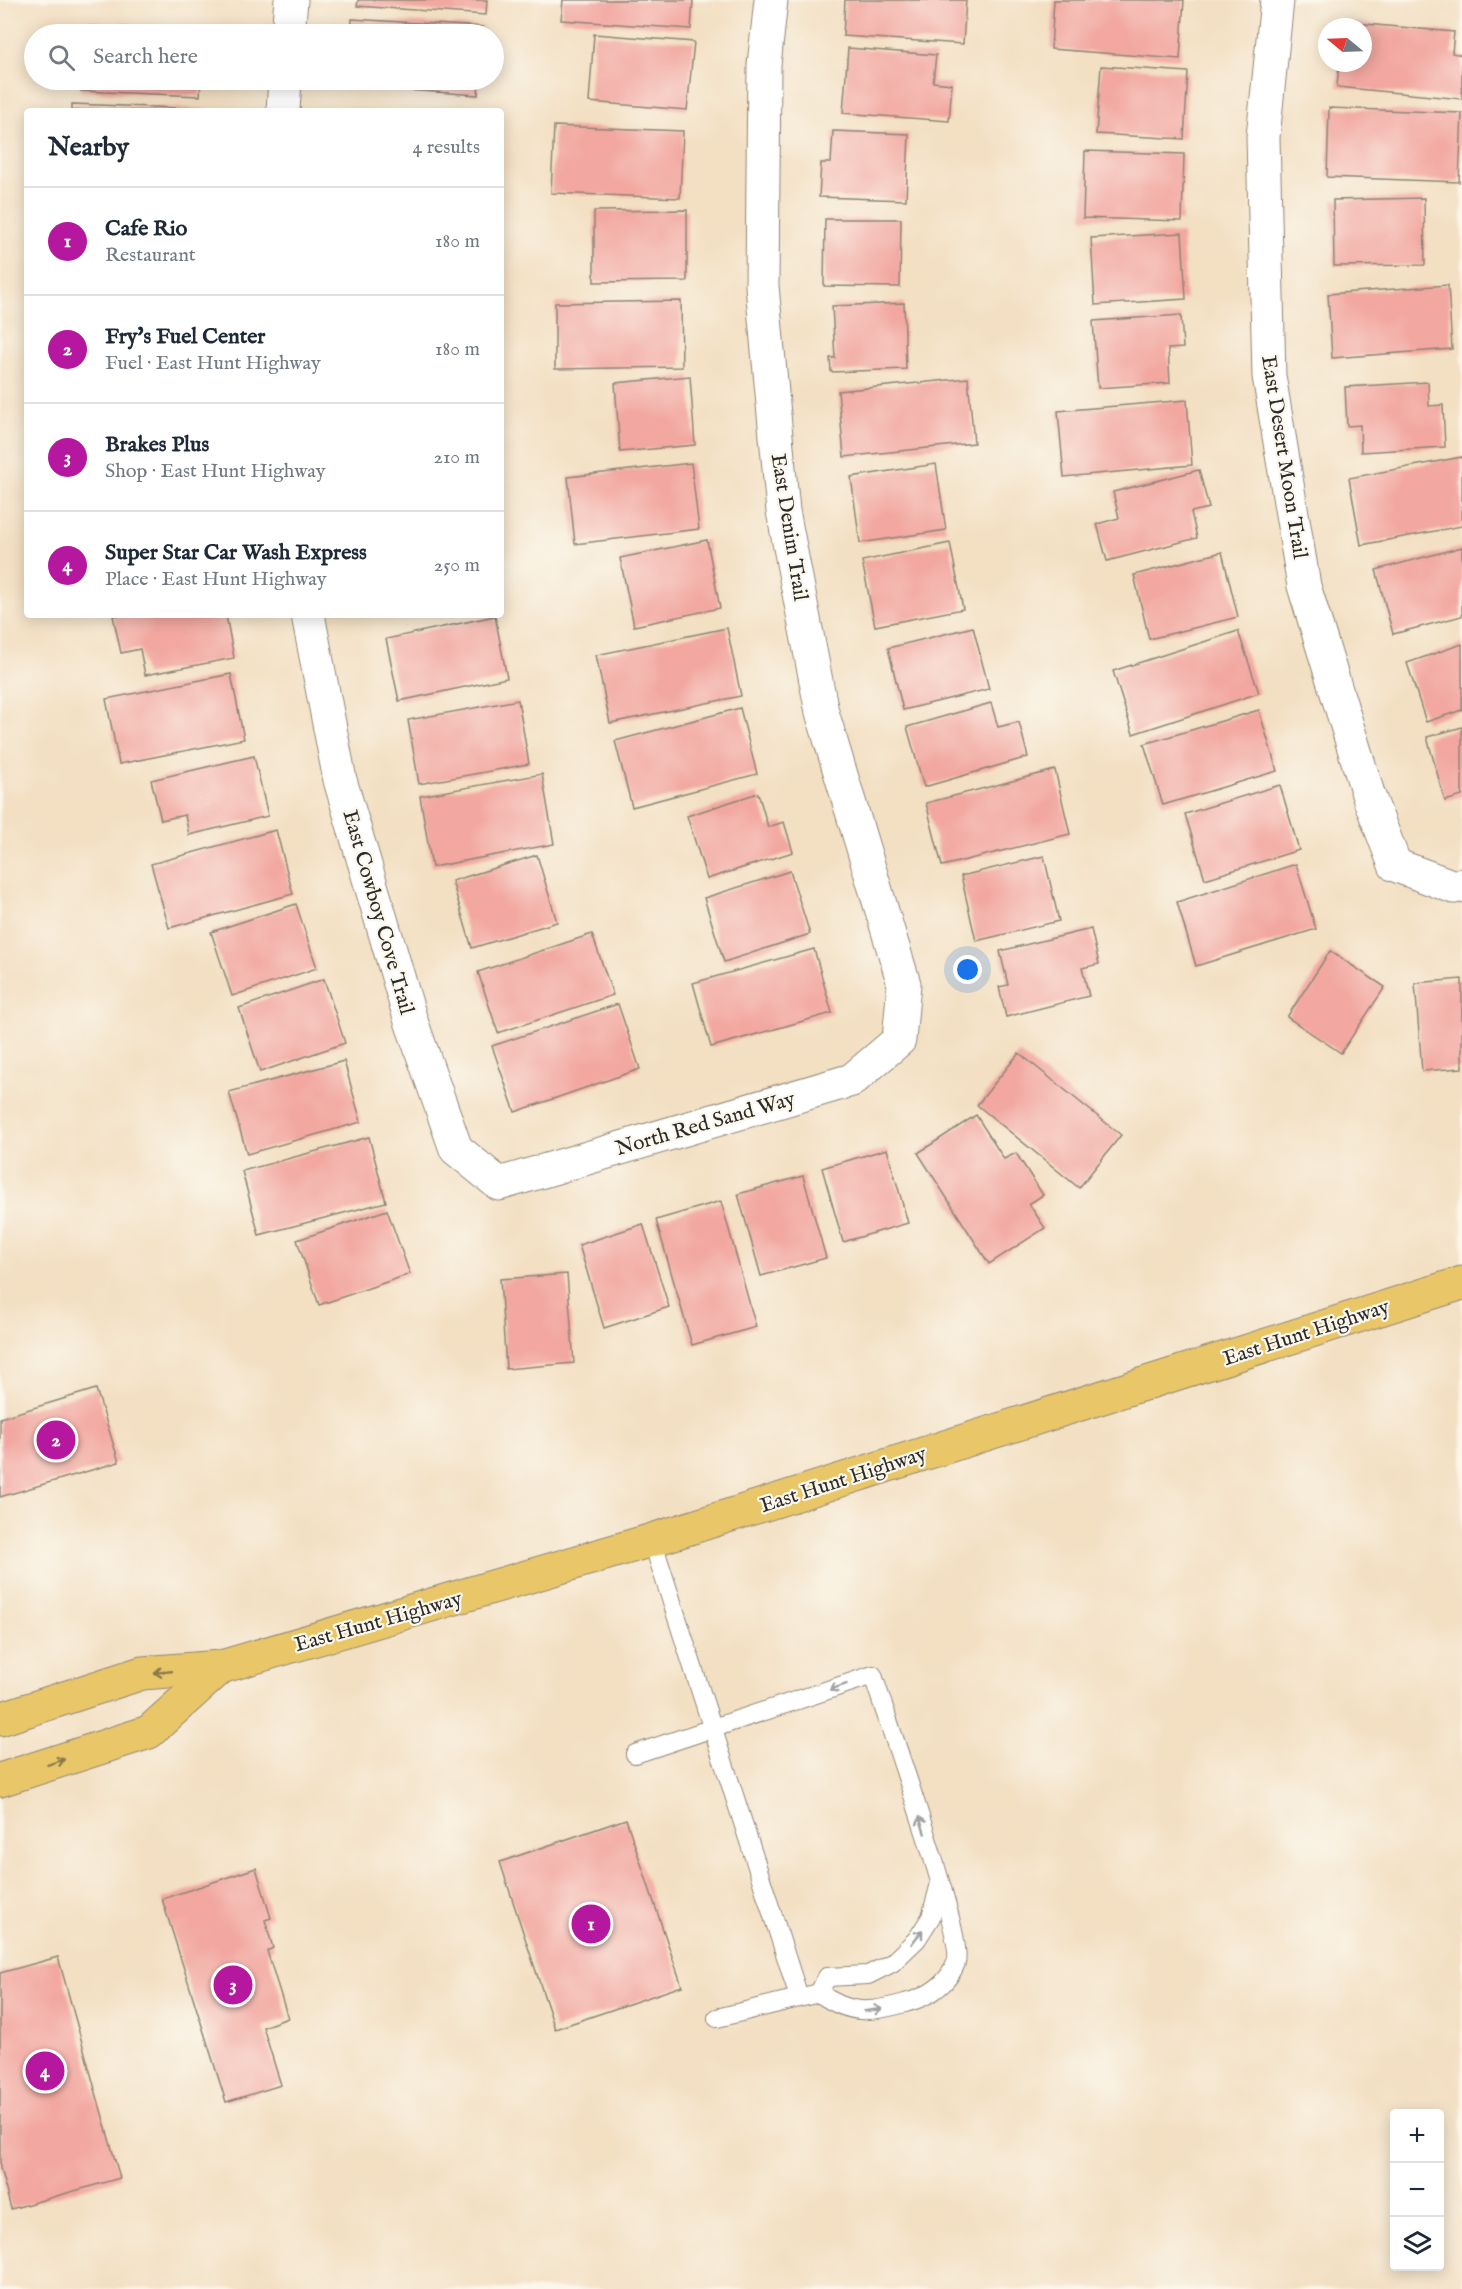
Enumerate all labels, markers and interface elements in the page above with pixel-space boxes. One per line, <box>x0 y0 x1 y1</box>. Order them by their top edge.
north arrow <box>1318 18 1372 72</box>
search box <box>24 24 504 90</box>
icon: search <box>45 41 78 74</box>
text: Search here <box>93 43 198 71</box>
text: Nearby <box>48 131 129 164</box>
text: 4 results <box>413 135 480 160</box>
text: Cafe Rio <box>105 215 187 243</box>
text: 1 <box>64 229 71 254</box>
text: 180 m <box>435 229 480 254</box>
text: Restaurant <box>105 243 196 268</box>
text: Fry's Fuel Center <box>105 323 265 351</box>
text: 2 <box>63 337 72 362</box>
text: 180 m <box>435 337 480 362</box>
text: Fuel · East Hunt Highway <box>105 351 321 376</box>
street label: East Desert Moon Trail <box>1254 354 1313 561</box>
text: Brakes Plus <box>105 431 209 459</box>
text: 3 <box>64 445 71 470</box>
text: 210 m <box>434 445 480 470</box>
street label: East Denim Trail <box>764 452 814 603</box>
text: Shop · East Hunt Highway <box>105 459 326 484</box>
text: Super Star Car Wash Express <box>105 539 367 567</box>
text: 4 <box>63 553 72 578</box>
text: 250 m <box>434 553 480 578</box>
text: Place · East Hunt Highway <box>105 567 327 592</box>
street label: East Cowboy Cove Trail <box>335 807 420 1018</box>
your location <box>953 955 982 984</box>
street label: North Red Sand Way <box>613 1086 799 1163</box>
street label: East Hunt Highway <box>1220 1294 1394 1373</box>
pin: 2 <box>36 1418 76 1462</box>
street label: East Hunt Highway <box>757 1441 931 1520</box>
street label: East Hunt Highway <box>291 1585 466 1659</box>
one-way arrow <box>153 1667 173 1678</box>
one-way arrow <box>829 1682 847 1693</box>
one-way arrow <box>46 1756 65 1767</box>
one-way arrow <box>916 1816 927 1835</box>
pin: 1 <box>572 1902 610 1946</box>
one-way arrow <box>910 1929 923 1945</box>
pin: 3 <box>214 1962 252 2008</box>
one-way arrow <box>863 2004 882 2015</box>
pin: 4 <box>26 2048 64 2094</box>
map controls <box>1390 2109 1444 2271</box>
button: + <box>1390 2109 1444 2163</box>
button: − <box>1390 2163 1444 2217</box>
button: layers <box>1390 2217 1444 2271</box>

